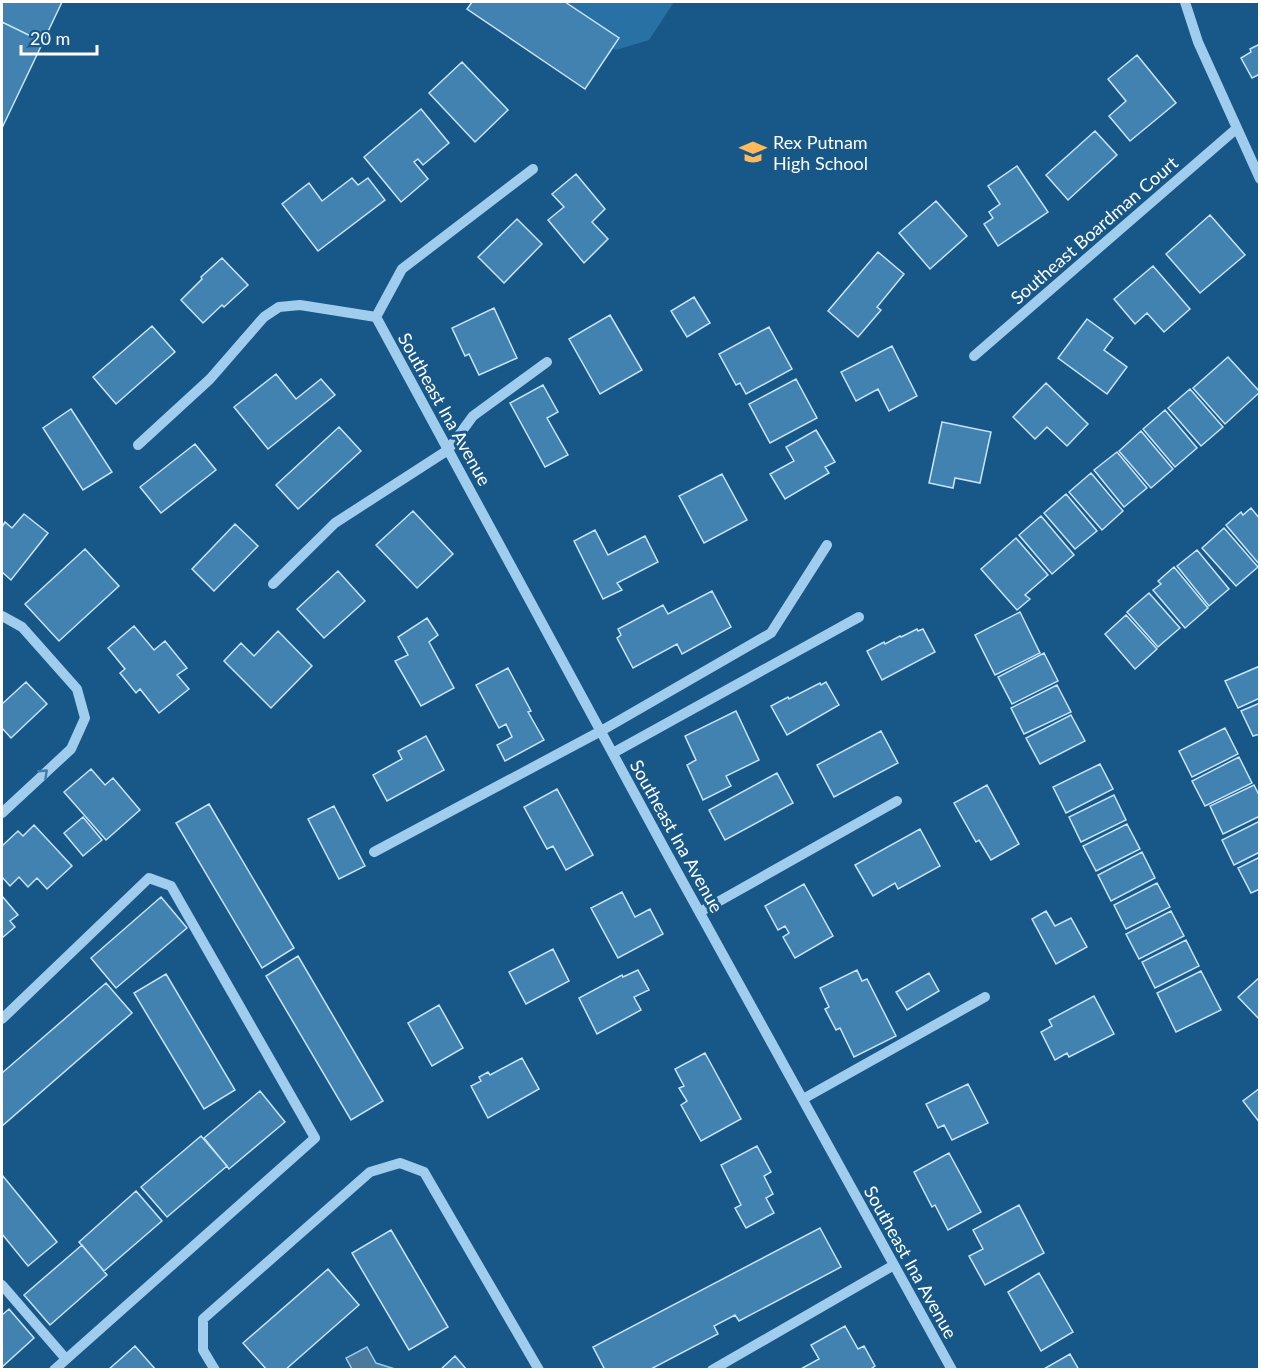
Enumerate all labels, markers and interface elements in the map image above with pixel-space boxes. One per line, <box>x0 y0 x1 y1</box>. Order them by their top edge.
scale bar <box>21 18 98 56</box>
text: 20 m <box>30 27 70 49</box>
place label: Rex Putnam High School <box>773 131 868 174</box>
school or university icon: Rex Putnam High School <box>738 137 768 167</box>
street label: Southeast Boardman Court <box>1006 151 1182 309</box>
street label: Southeast Ina Avenue <box>394 329 496 489</box>
street label: Southeast Ina Avenue <box>626 756 728 916</box>
one-way arrow <box>38 769 48 780</box>
street label: Southeast Ina Avenue <box>860 1182 962 1342</box>

